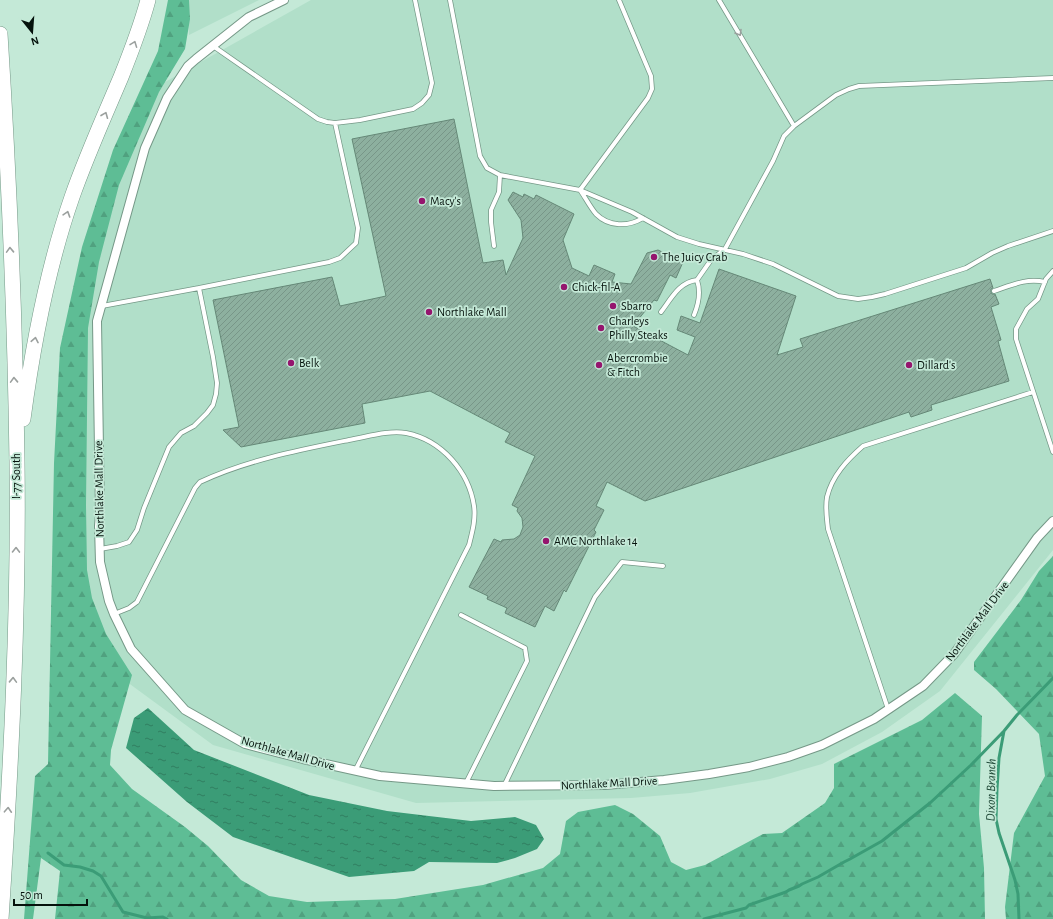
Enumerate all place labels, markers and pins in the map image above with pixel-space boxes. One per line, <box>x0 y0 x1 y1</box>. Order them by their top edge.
place label: Macy's <box>430 195 461 208</box>
marker: Macy's <box>417 196 427 206</box>
place label: The Juicy Crab <box>662 251 727 264</box>
marker: The Juicy Crab <box>649 252 659 262</box>
place label: Chick-fil-A <box>572 281 621 293</box>
marker: Chick-fil-A <box>559 282 569 292</box>
place label: Sbarro <box>621 300 652 312</box>
marker: Sbarro <box>608 301 618 311</box>
place label: Northlake Mall <box>437 306 507 318</box>
marker: Northlake Mall <box>424 307 434 317</box>
place label: Charleys Philly Steaks <box>609 315 668 342</box>
marker: Charleys Philly Steaks <box>596 323 606 333</box>
place label: Abercrombie & Fitch <box>607 352 668 378</box>
place label: Belk <box>299 357 320 369</box>
marker: Belk <box>286 358 296 368</box>
place label: Dillard's <box>917 359 956 371</box>
marker: Abercrombie & Fitch <box>594 360 604 370</box>
marker: Dillard's <box>904 360 914 370</box>
place label: AMC Northlake 14 <box>554 535 638 547</box>
marker: AMC Northlake 14 <box>541 536 551 546</box>

